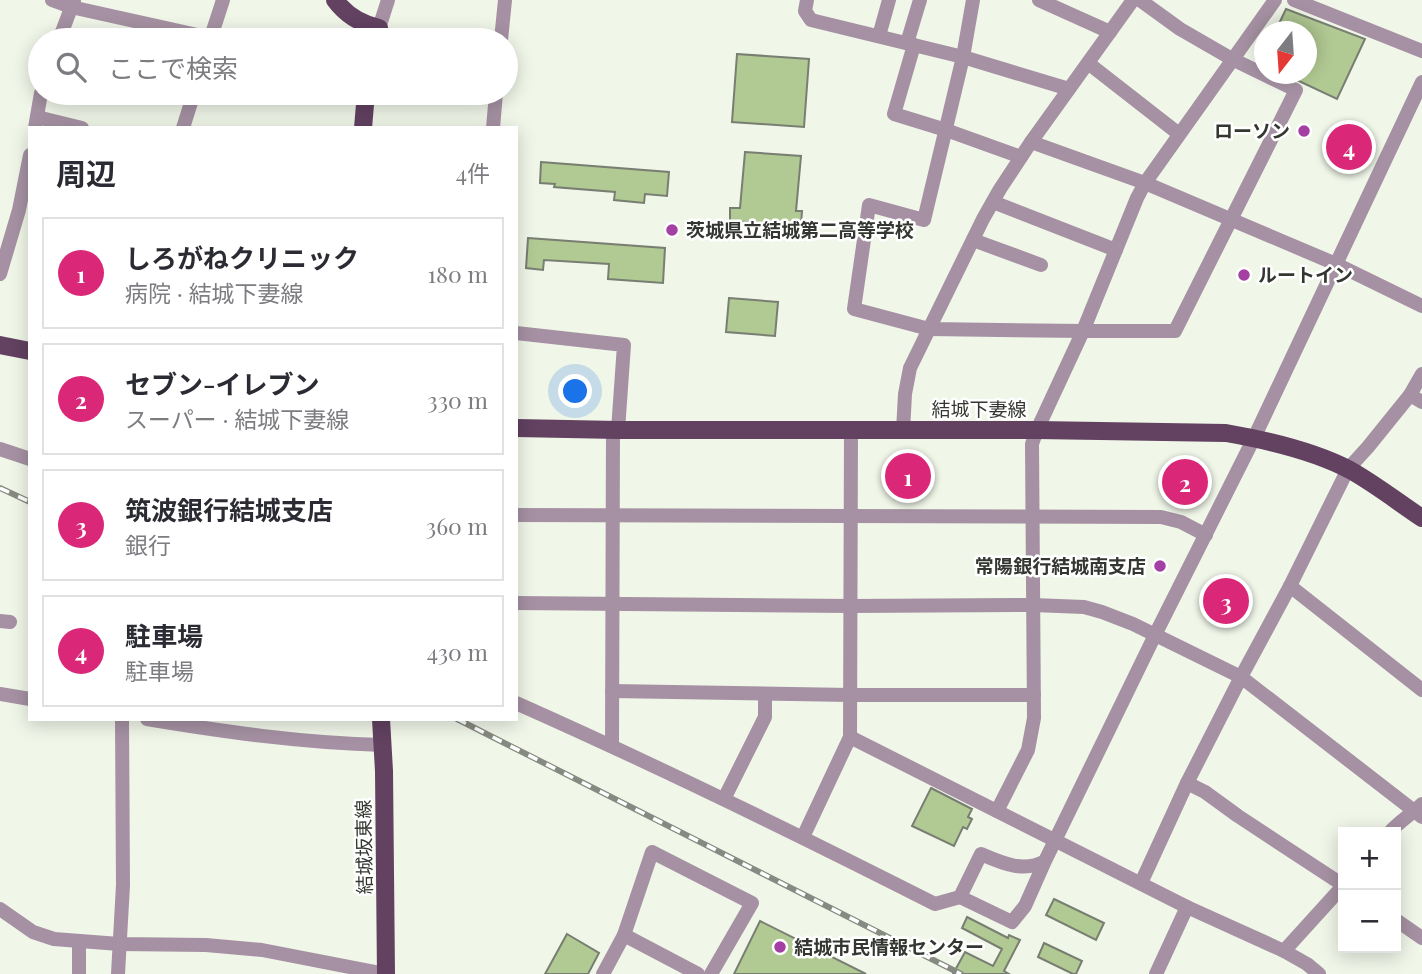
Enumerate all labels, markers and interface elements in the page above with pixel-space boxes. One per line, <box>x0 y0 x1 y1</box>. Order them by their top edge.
north arrow <box>1254 21 1317 84</box>
search box <box>28 28 518 105</box>
icon: search <box>52 48 90 86</box>
text: ここで検索 <box>108 50 238 85</box>
place label: ローソン <box>1214 117 1290 143</box>
pin: 4 <box>1326 121 1372 173</box>
marker: ローソン <box>1296 123 1312 139</box>
text: 周辺 <box>56 153 116 193</box>
text: 4件 <box>456 157 490 188</box>
place label: 茨城県立結城第二高等学校 <box>686 216 914 242</box>
marker: 茨城県立結城第二高等学校 <box>664 222 680 238</box>
text: しろがねクリニック <box>125 240 359 275</box>
text: 1 <box>77 258 85 289</box>
text: 180 m <box>428 258 488 289</box>
place label: ルートイン <box>1258 261 1353 287</box>
marker: ルートイン <box>1236 267 1252 283</box>
text: 病院 · 結城下妻線 <box>125 277 304 308</box>
text: セブン-イレブン <box>125 366 320 401</box>
your location <box>558 374 592 408</box>
text: 2 <box>75 384 87 415</box>
text: 330 m <box>427 384 488 415</box>
street label: 結城下妻線 <box>931 395 1027 421</box>
text: スーパー · 結城下妻線 <box>125 403 349 434</box>
pin: 1 <box>885 450 931 502</box>
pin: 2 <box>1162 456 1208 508</box>
text: 筑波銀行結城支店 <box>125 492 333 527</box>
text: 3 <box>75 510 87 541</box>
text: 360 m <box>426 510 488 541</box>
text: 銀行 <box>125 529 171 560</box>
place label: 常陽銀行結城南支店 <box>975 552 1146 578</box>
marker: 常陽銀行結城南支店 <box>1152 558 1168 574</box>
pin: 3 <box>1203 575 1249 627</box>
text: 駐車場 <box>125 618 203 653</box>
text: 4 <box>75 636 87 667</box>
text: 430 m <box>427 636 488 667</box>
text: 駐車場 <box>125 655 194 686</box>
street label: 結城坂東線 <box>349 799 377 895</box>
map controls <box>1338 827 1401 953</box>
button: + <box>1338 827 1401 890</box>
button: − <box>1338 890 1401 953</box>
place label: 結城市民情報センター <box>794 933 984 959</box>
marker: 結城市民情報センター <box>772 939 788 955</box>

